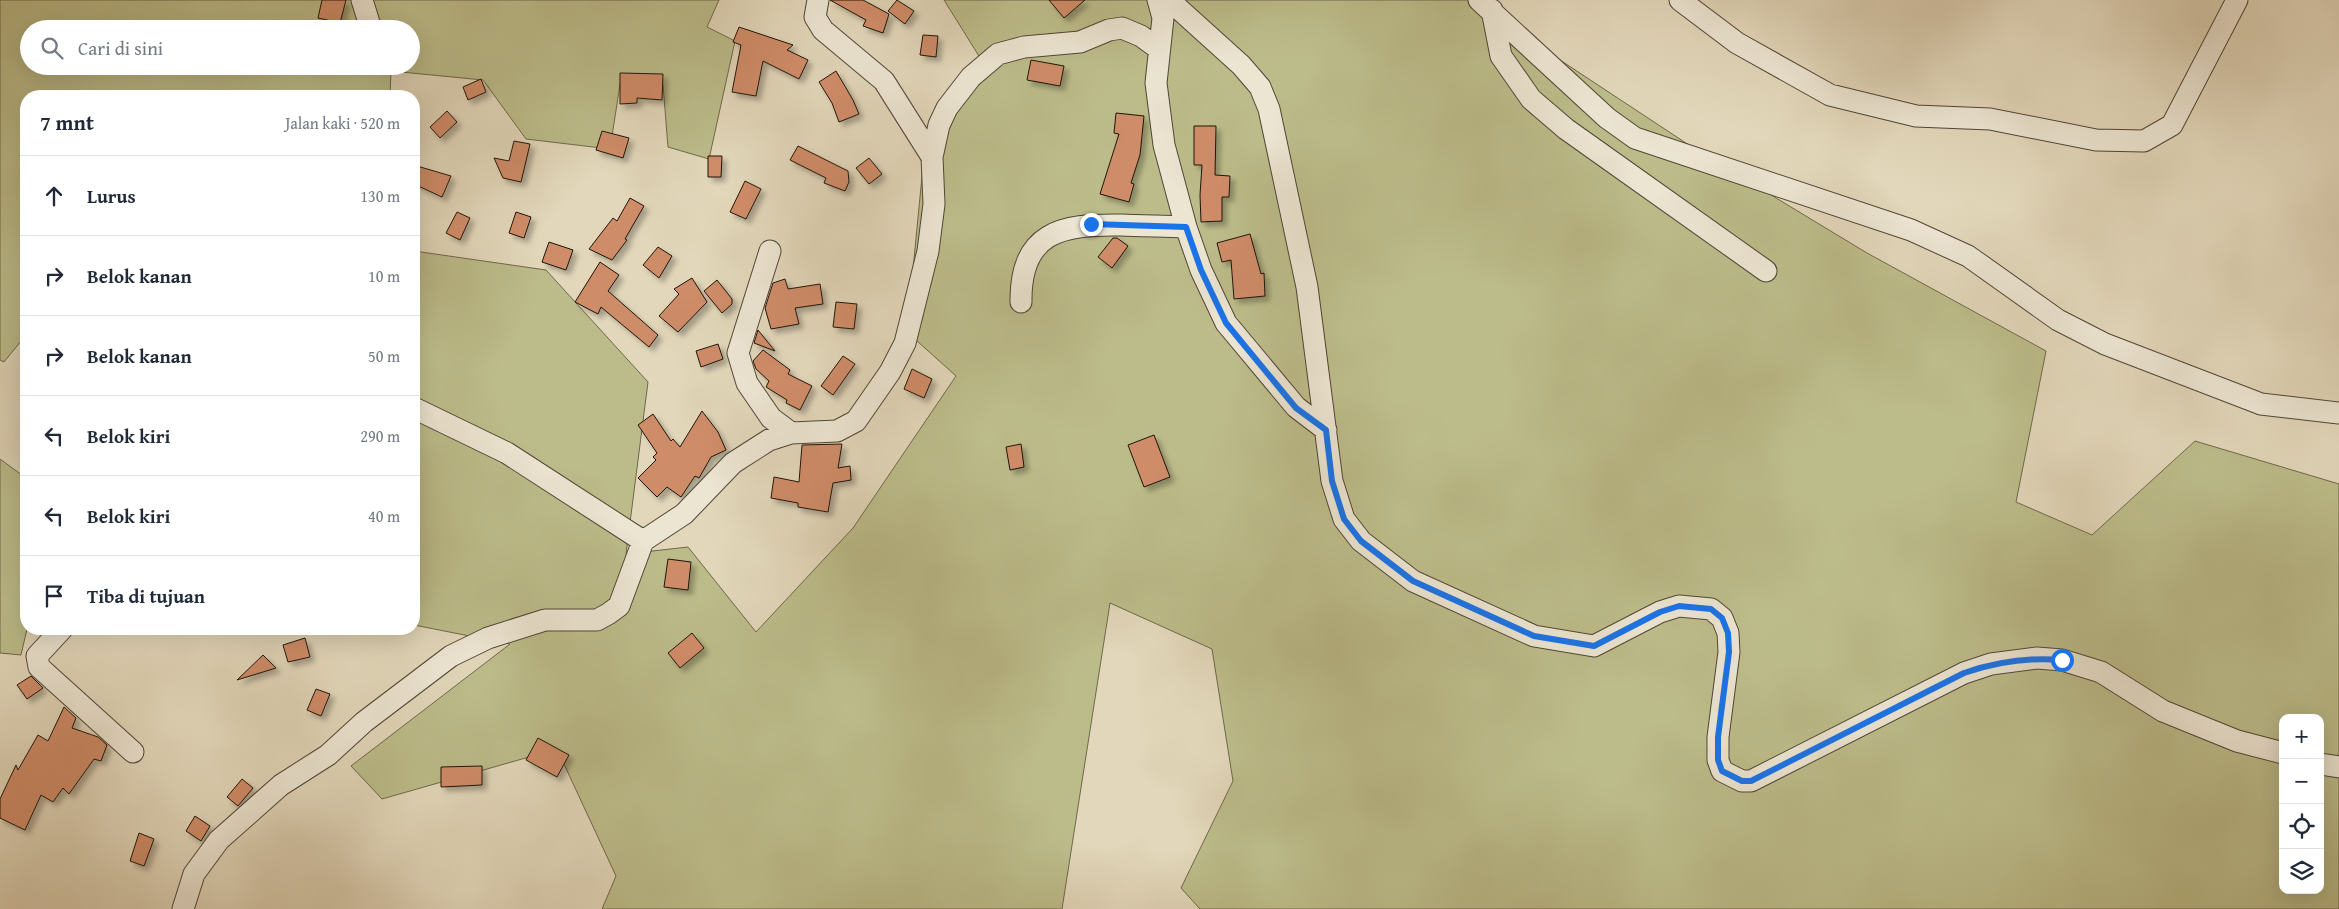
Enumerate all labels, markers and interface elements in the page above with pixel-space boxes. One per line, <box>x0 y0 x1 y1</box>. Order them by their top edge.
search box <box>20 20 420 75</box>
icon: search <box>38 34 66 62</box>
text: Cari di sini <box>78 34 163 62</box>
text: 7 mnt <box>40 107 94 138</box>
text: Jalan kaki · 520 m <box>285 111 400 135</box>
icon: ahead <box>40 182 68 210</box>
text: Lurus <box>87 182 136 210</box>
text: 130 m <box>360 184 400 208</box>
route end <box>1080 213 1103 236</box>
icon: right <box>40 262 68 290</box>
text: Belok kanan <box>87 262 192 290</box>
text: 10 m <box>368 264 400 288</box>
icon: right <box>40 342 68 370</box>
text: Belok kanan <box>87 342 192 370</box>
text: 50 m <box>368 344 400 368</box>
icon: left <box>40 422 68 450</box>
text: Belok kiri <box>87 422 170 450</box>
text: 290 m <box>360 424 400 448</box>
icon: left <box>40 502 68 530</box>
text: Belok kiri <box>87 502 170 530</box>
text: 40 m <box>368 504 400 528</box>
icon: arrive <box>40 582 68 610</box>
text: Tiba di tujuan <box>87 582 205 610</box>
route start <box>2051 649 2074 672</box>
map controls <box>2279 714 2324 894</box>
button: + <box>2279 714 2324 759</box>
button: − <box>2279 759 2324 804</box>
button: locate <box>2279 804 2324 849</box>
button: layers <box>2279 849 2324 894</box>

